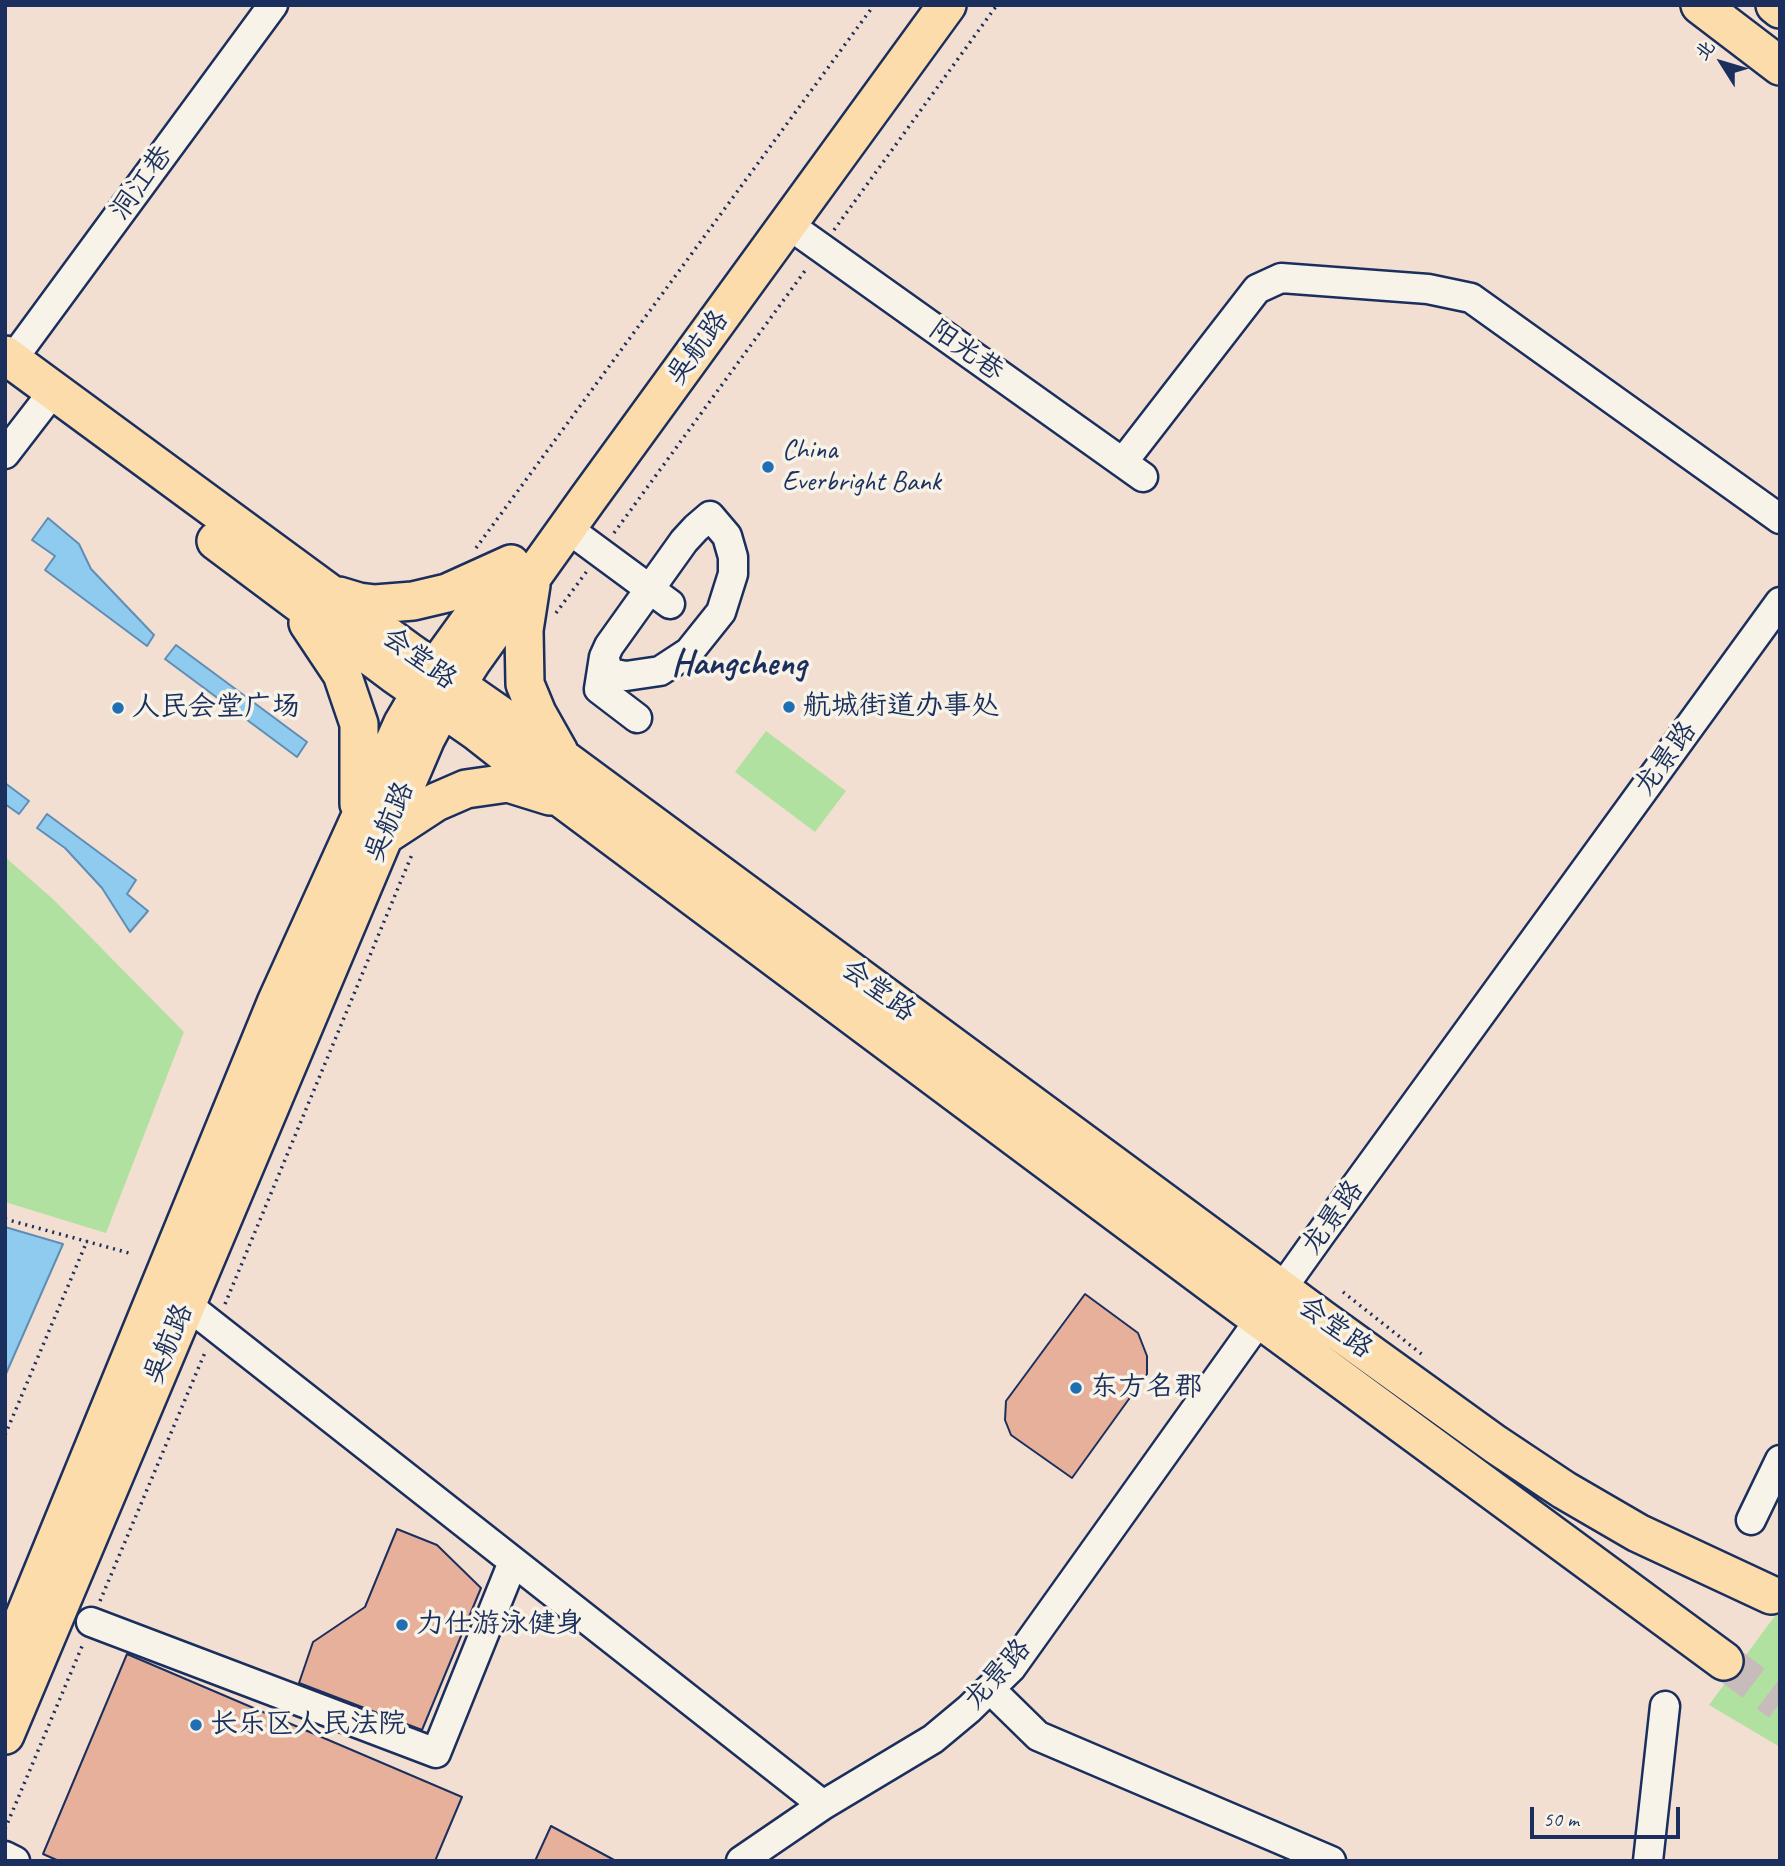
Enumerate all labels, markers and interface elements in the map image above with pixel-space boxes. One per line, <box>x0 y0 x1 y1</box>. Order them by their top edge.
north arrow <box>1687 28 1757 98</box>
text: 北 <box>1690 36 1721 65</box>
street label: 洞江巷 <box>104 139 180 227</box>
street label: 吴航路 <box>660 304 736 392</box>
street label: 阳光巷 <box>922 313 1010 389</box>
place label: China Everbright Bank <box>782 434 941 500</box>
marker: China Everbright Bank <box>760 459 776 475</box>
street label: 会堂路 <box>375 621 463 697</box>
district label: Hangcheng <box>672 644 806 686</box>
place label: 航城街道办事处 <box>803 690 999 724</box>
place label: 人民会堂广场 <box>132 691 300 725</box>
marker: 航城街道办事处 <box>781 699 797 715</box>
marker: 人民会堂广场 <box>110 700 126 716</box>
street label: 龙景路 <box>1628 715 1704 803</box>
street label: 吴航路 <box>358 777 422 867</box>
street label: 会堂路 <box>834 953 922 1029</box>
street label: 龙景路 <box>1295 1174 1371 1262</box>
street label: 会堂路 <box>1291 1290 1379 1366</box>
street label: 吴航路 <box>137 1299 201 1389</box>
place label: 东方名郡 <box>1090 1371 1202 1405</box>
marker: 东方名郡 <box>1068 1380 1084 1396</box>
place label: 力仕游泳健身 <box>416 1608 584 1642</box>
marker: 力仕游泳健身 <box>394 1617 410 1633</box>
street label: 龙景路 <box>957 1633 1039 1717</box>
place label: 长乐区人民法院 <box>210 1708 406 1742</box>
marker: 长乐区人民法院 <box>188 1717 204 1733</box>
scale bar <box>1533 1792 1684 1836</box>
text: 50 m <box>1543 1806 1579 1832</box>

